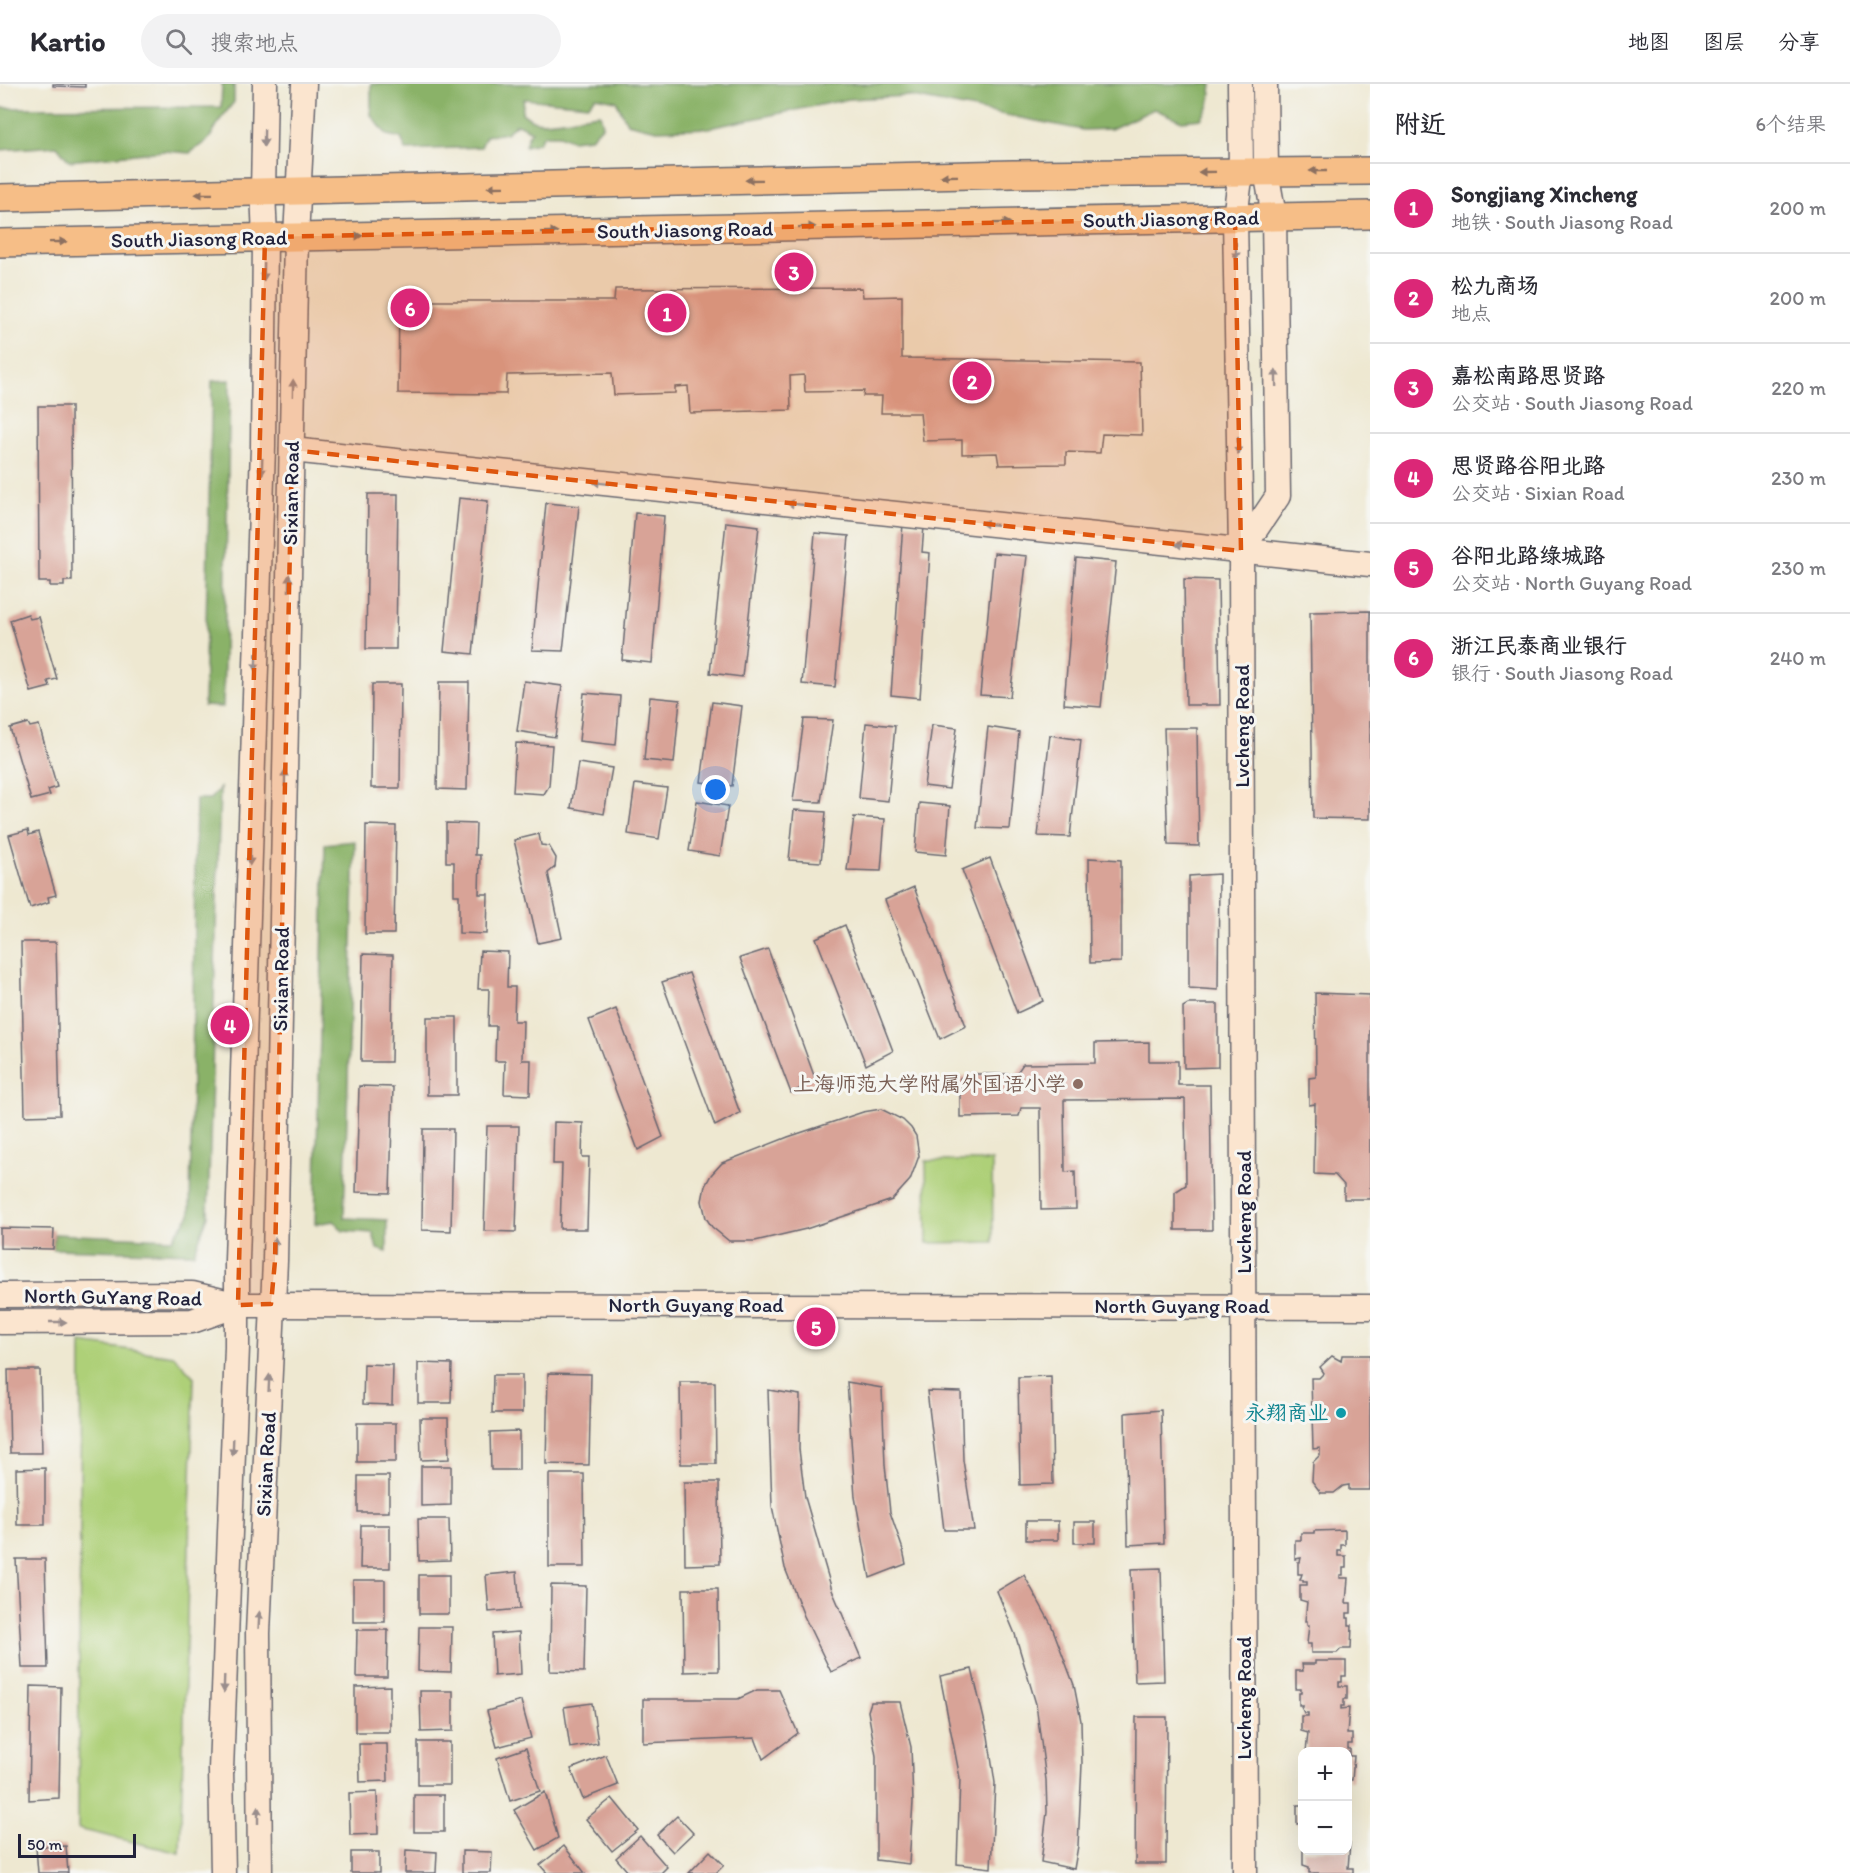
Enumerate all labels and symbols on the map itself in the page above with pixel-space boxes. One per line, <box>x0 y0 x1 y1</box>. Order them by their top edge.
one-way arrow <box>259 129 269 148</box>
one-way arrow <box>1308 166 1327 176</box>
one-way arrow <box>1198 167 1217 177</box>
one-way arrow <box>940 171 959 180</box>
one-way arrow <box>745 176 764 185</box>
one-way arrow <box>487 182 506 192</box>
one-way arrow <box>195 189 214 198</box>
street label: South Jiasong Road <box>1083 204 1260 233</box>
street label: South Jiasong Road <box>597 215 774 244</box>
one-way arrow <box>992 218 1011 228</box>
one-way arrow <box>797 222 816 232</box>
street label: South Jiasong Road <box>111 224 288 253</box>
one-way arrow <box>540 227 559 237</box>
one-way arrow <box>345 231 364 240</box>
one-way arrow <box>49 237 68 247</box>
one-way arrow <box>1231 242 1241 261</box>
pin: 3 <box>774 250 814 294</box>
one-way arrow <box>259 262 269 281</box>
pin: 6 <box>390 286 430 330</box>
pin: 1 <box>648 290 686 336</box>
pin: 2 <box>952 358 992 404</box>
one-way arrow <box>1272 368 1281 387</box>
one-way arrow <box>288 379 298 398</box>
one-way arrow <box>1234 437 1243 456</box>
street label: Sixian Road <box>277 440 304 546</box>
one-way arrow <box>257 457 267 476</box>
one-way arrow <box>592 478 611 488</box>
one-way arrow <box>786 499 805 509</box>
one-way arrow <box>980 520 999 529</box>
one-way arrow <box>1174 540 1193 550</box>
one-way arrow <box>284 574 294 593</box>
one-way arrow <box>251 652 261 671</box>
street label: Lvcheng Road <box>1229 664 1254 788</box>
one-way arrow <box>280 769 290 788</box>
your location <box>701 775 730 804</box>
one-way arrow <box>245 847 255 866</box>
street label: Sixian Road <box>267 926 294 1032</box>
pin: 4 <box>210 1002 250 1048</box>
place label: 上海师范大学附属外国语小学 <box>793 1071 1066 1096</box>
marker: 上海师范大学附属外国语小学 <box>1071 1077 1085 1091</box>
street label: Lvcheng Road <box>1231 1150 1256 1274</box>
one-way arrow <box>270 1237 280 1256</box>
street label: North GuYang Road <box>24 1282 203 1311</box>
street label: North Guyang Road <box>608 1292 784 1317</box>
street label: North Guyang Road <box>1094 1293 1270 1318</box>
pin: 5 <box>796 1304 836 1350</box>
one-way arrow <box>49 1317 68 1327</box>
one-way arrow <box>265 1373 274 1392</box>
place label: 永翔商业 <box>1245 1400 1329 1425</box>
marker: 永翔商业 <box>1334 1406 1348 1420</box>
street label: Sixian Road <box>250 1410 281 1517</box>
one-way arrow <box>228 1438 237 1457</box>
one-way arrow <box>254 1610 263 1629</box>
street label: Lvcheng Road <box>1231 1636 1256 1760</box>
one-way arrow <box>219 1675 228 1694</box>
one-way arrow <box>253 1805 263 1824</box>
scale bar <box>18 1831 136 1858</box>

